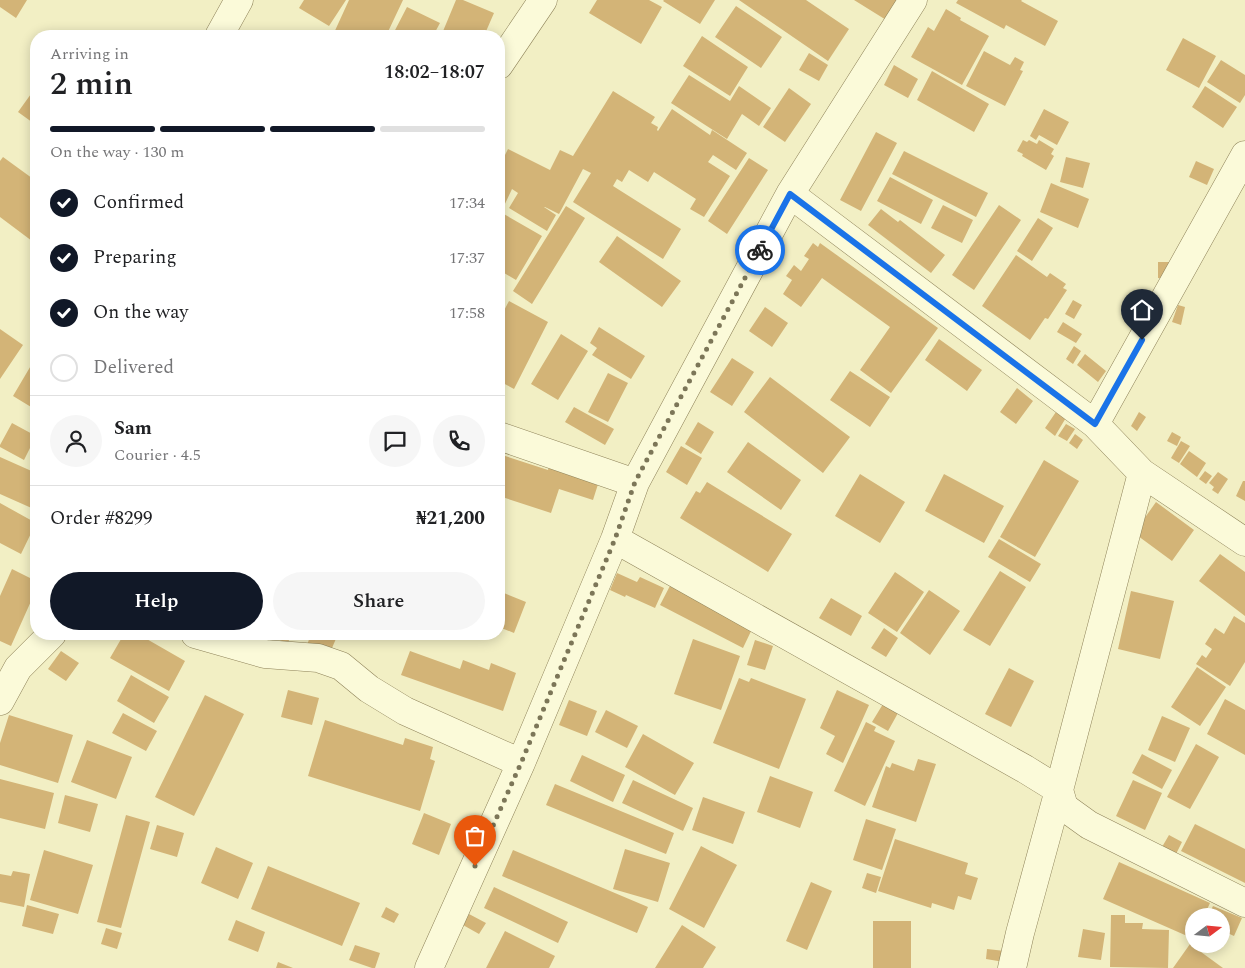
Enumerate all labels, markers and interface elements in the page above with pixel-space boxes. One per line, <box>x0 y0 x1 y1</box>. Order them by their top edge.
text: Arriving in <box>50 42 129 66</box>
text: 18:02–18:07 <box>384 58 485 87</box>
text: 2 min <box>50 60 133 109</box>
text: On the way · 130 m <box>50 140 184 164</box>
text: Confirmed <box>93 188 184 217</box>
icon: check <box>50 189 78 217</box>
text: 17:34 <box>449 191 485 215</box>
courier <box>735 225 785 275</box>
icon: bike <box>746 236 774 264</box>
text: Preparing <box>93 243 177 272</box>
icon: check <box>50 244 78 272</box>
text: 17:37 <box>449 246 485 270</box>
pin <box>1121 289 1163 340</box>
icon: home <box>1128 296 1156 324</box>
text: On the way <box>93 298 189 327</box>
icon: check <box>50 299 78 327</box>
text: 17:58 <box>449 301 485 325</box>
text: Delivered <box>93 353 174 382</box>
text: Sam <box>114 414 152 443</box>
button: person <box>50 415 102 467</box>
button: chat <box>369 415 421 467</box>
button: phone <box>433 415 485 467</box>
text: Courier · 4.5 <box>114 443 201 467</box>
text: Order #8299 <box>50 504 153 533</box>
text: ₦21,200 <box>416 504 485 533</box>
button: Help <box>50 572 263 630</box>
button: Share <box>273 572 485 630</box>
pin <box>454 815 496 866</box>
icon: bag <box>461 822 489 850</box>
north arrow <box>1185 908 1230 952</box>
map controls <box>1185 908 1230 953</box>

